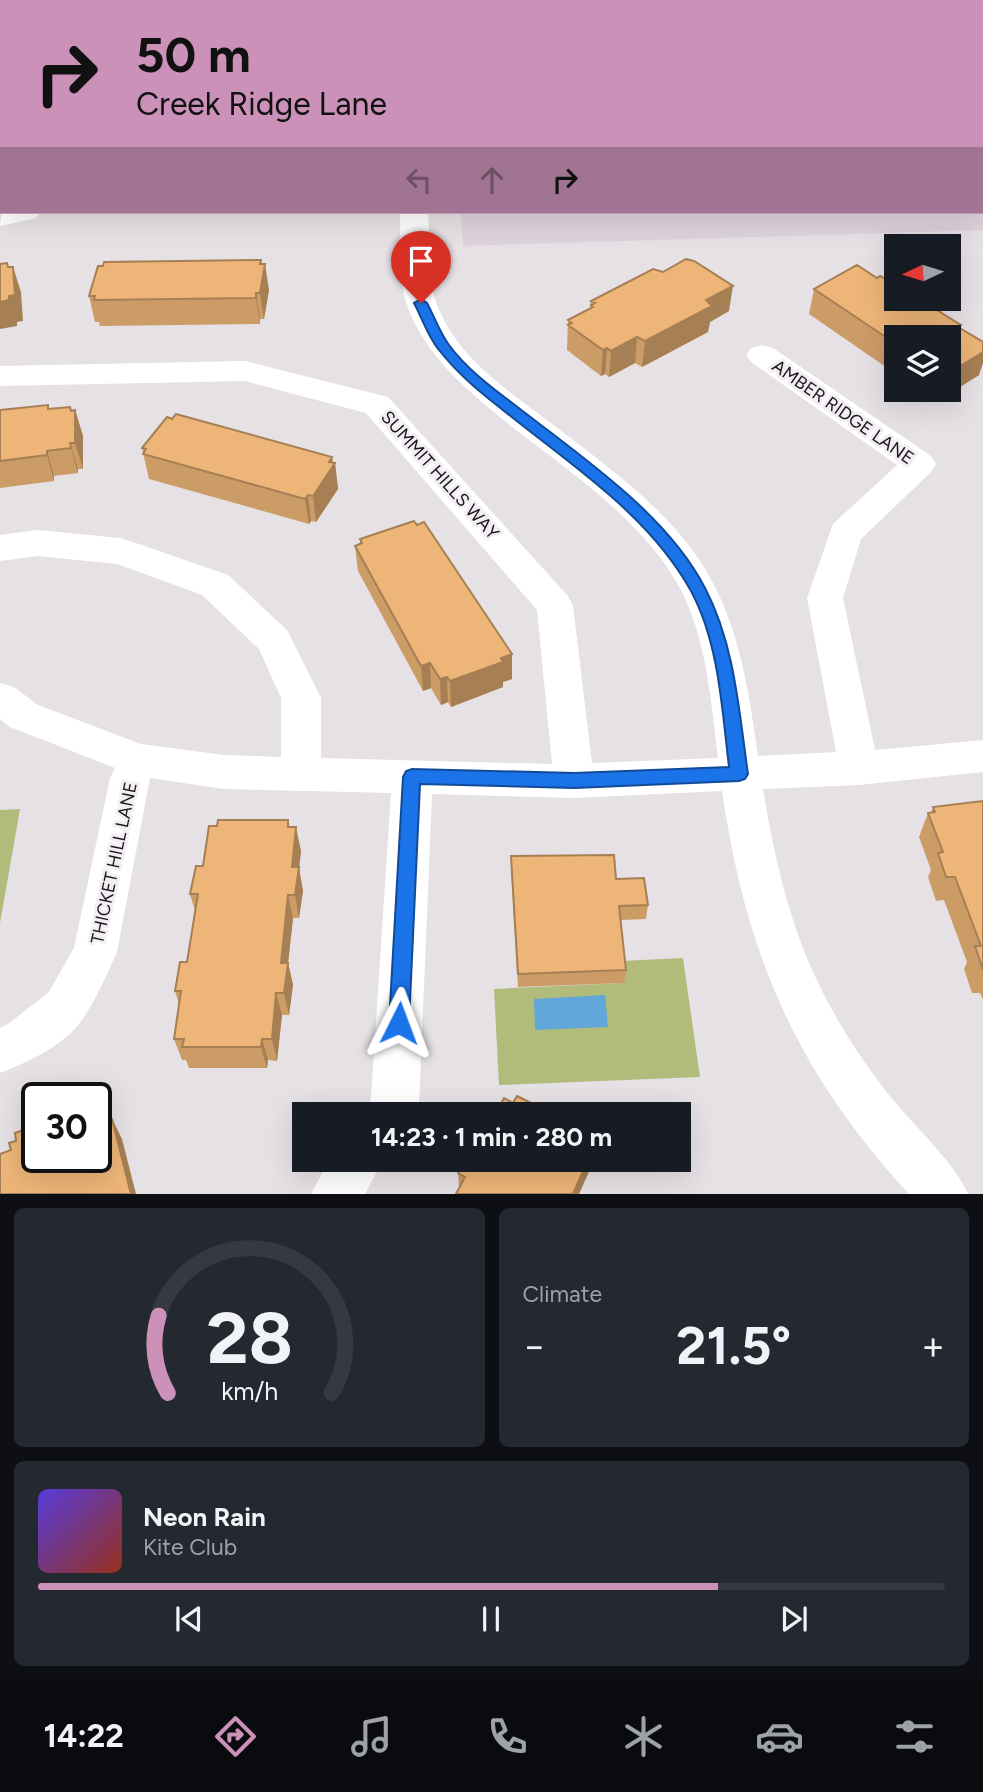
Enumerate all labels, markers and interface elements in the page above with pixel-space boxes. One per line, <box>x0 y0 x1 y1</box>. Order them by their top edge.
text: 50 m <box>136 25 251 84</box>
icon: right <box>21 28 112 119</box>
text: Creek Ridge Lane <box>136 85 387 123</box>
icon: left <box>400 161 438 199</box>
icon: ahead <box>473 161 511 199</box>
icon: right <box>546 161 584 199</box>
pin <box>391 231 451 303</box>
north arrow <box>884 234 961 312</box>
map controls <box>884 234 961 402</box>
icon: arrive <box>402 242 440 280</box>
button: layers <box>884 325 961 402</box>
street label: AMBER RIDGE LANE <box>768 355 918 469</box>
street label: SUMMIT HILLS WAY <box>376 406 504 544</box>
street label: THICKET HILL LANE <box>86 780 142 946</box>
position arrow <box>362 986 436 1060</box>
speed limit sign: 30 <box>21 1082 112 1173</box>
text: 14:23 · 1 min · 280 m <box>371 1121 612 1153</box>
text: Climate <box>523 1280 602 1308</box>
text: 28 <box>206 1295 293 1382</box>
text: 21.5° <box>676 1315 791 1377</box>
text: − <box>523 1323 546 1369</box>
text: + <box>921 1323 945 1369</box>
text: km/h <box>221 1376 278 1406</box>
text: Neon Rain <box>143 1501 266 1533</box>
text: Kite Club <box>143 1533 237 1561</box>
icon: previous <box>170 1600 208 1638</box>
icon: pause <box>472 1600 510 1638</box>
icon: next <box>775 1600 813 1638</box>
icon: directions <box>211 1712 260 1761</box>
icon: music <box>347 1712 396 1761</box>
icon: phone <box>483 1712 532 1761</box>
icon: climate <box>619 1712 668 1761</box>
icon: car <box>755 1712 804 1761</box>
icon: filters <box>890 1712 939 1761</box>
text: 14:22 <box>43 1717 124 1755</box>

